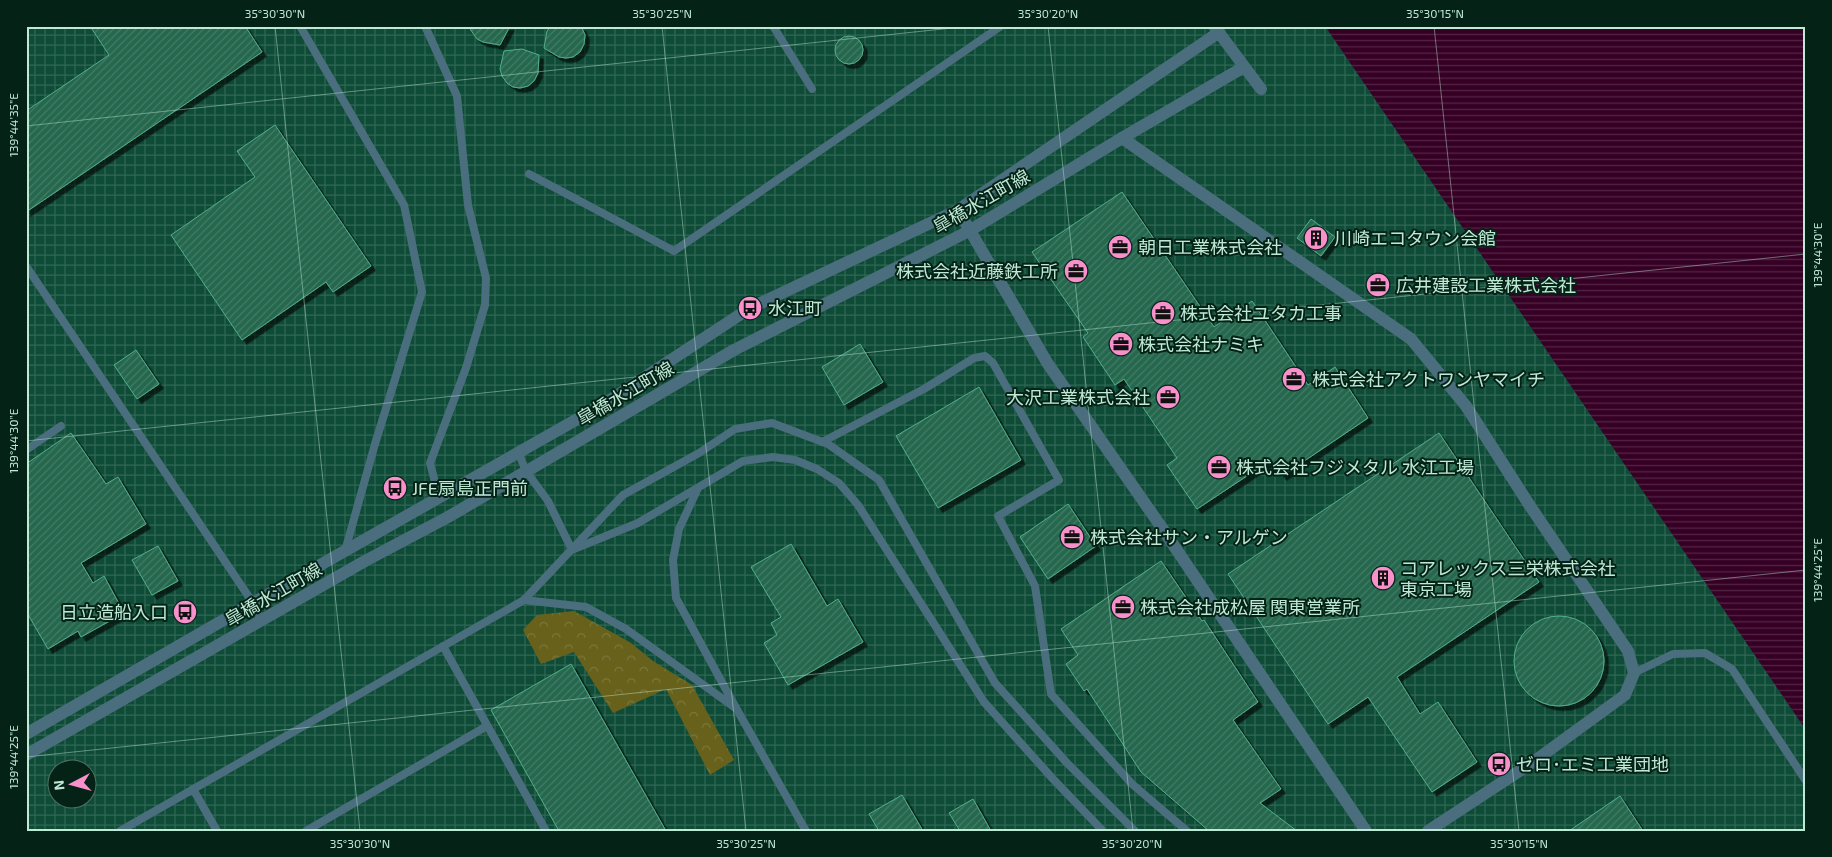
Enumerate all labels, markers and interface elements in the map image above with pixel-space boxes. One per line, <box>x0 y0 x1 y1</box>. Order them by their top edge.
text: 35°30'30"N <box>245 6 305 20</box>
text: 35°30'25"N <box>632 6 692 20</box>
text: 35°30'20"N <box>1018 6 1078 20</box>
text: 35°30'15"N <box>1406 6 1464 20</box>
text: 139°44'35"E <box>6 93 20 157</box>
street label: 皐橋水江町線 <box>929 164 1033 238</box>
text: 139°44'30"E <box>1810 222 1824 287</box>
building icon: 川崎エコタウン会館 <box>1303 225 1329 251</box>
place label: 川崎エコタウン会館 <box>1334 227 1496 249</box>
office icon: 朝日工業株式会社 <box>1107 234 1133 260</box>
place label: 朝日工業株式会社 <box>1138 236 1282 258</box>
office icon: 株式会社近藤鉄工所 <box>1063 258 1089 284</box>
place label: 株式会社近藤鉄工所 <box>896 260 1058 282</box>
office icon: 広井建設工業株式会社 <box>1365 272 1391 298</box>
place label: 広井建設工業株式会社 <box>1396 274 1576 296</box>
bus stop icon: 水江町 <box>737 295 763 321</box>
place label: 水江町 <box>768 297 822 319</box>
office icon: 株式会社ユタカ工事 <box>1150 300 1176 326</box>
place label: 株式会社ユタカ工事 <box>1180 302 1342 324</box>
office icon: 株式会社ナミキ <box>1108 331 1134 357</box>
place label: 株式会社ナミキ <box>1138 333 1264 355</box>
street label: 皐橋水江町線 <box>573 356 677 430</box>
office icon: 株式会社アクトワンヤマイチ <box>1281 366 1307 392</box>
place label: 株式会社アクトワンヤマイチ <box>1312 368 1545 390</box>
office icon: 大沢工業株式会社 <box>1155 384 1181 410</box>
place label: 大沢工業株式会社 <box>1006 386 1150 408</box>
text: 139°44'30"E <box>6 408 20 473</box>
office icon: 株式会社フジメタル 水江工場 <box>1206 454 1232 480</box>
place label: 株式会社フジメタル 水江工場 <box>1236 456 1474 478</box>
bus stop icon: JFE扇島正門前 <box>382 475 408 501</box>
place label: JFE扇島正門前 <box>412 477 528 499</box>
office icon: 株式会社サン・アルゲン <box>1059 524 1085 550</box>
place label: 株式会社サン・アルゲン <box>1090 526 1288 548</box>
text: 139°44'25"E <box>1810 538 1824 602</box>
street label: 皐橋水江町線 <box>221 557 325 631</box>
place label: コアレックス三栄株式会社 東京工場 <box>1400 557 1615 600</box>
building icon: コアレックス三栄株式会社 東京工場 <box>1370 565 1396 591</box>
office icon: 株式会社成松屋 関東営業所 <box>1110 594 1136 620</box>
place label: 株式会社成松屋 関東営業所 <box>1140 596 1360 618</box>
bus stop icon: 日立造船入口 <box>172 599 198 625</box>
place label: 日立造船入口 <box>60 601 168 623</box>
text: 139°44'25"E <box>6 725 20 789</box>
bus stop icon: ゼロ･エミ工業団地 <box>1486 751 1512 777</box>
place label: ゼロ･エミ工業団地 <box>1516 753 1669 775</box>
north arrow <box>48 760 98 810</box>
text: N <box>50 779 68 791</box>
text: 35°30'30"N <box>330 836 390 850</box>
text: 35°30'25"N <box>716 836 776 850</box>
text: 35°30'20"N <box>1102 836 1162 850</box>
text: 35°30'15"N <box>1490 836 1548 850</box>

